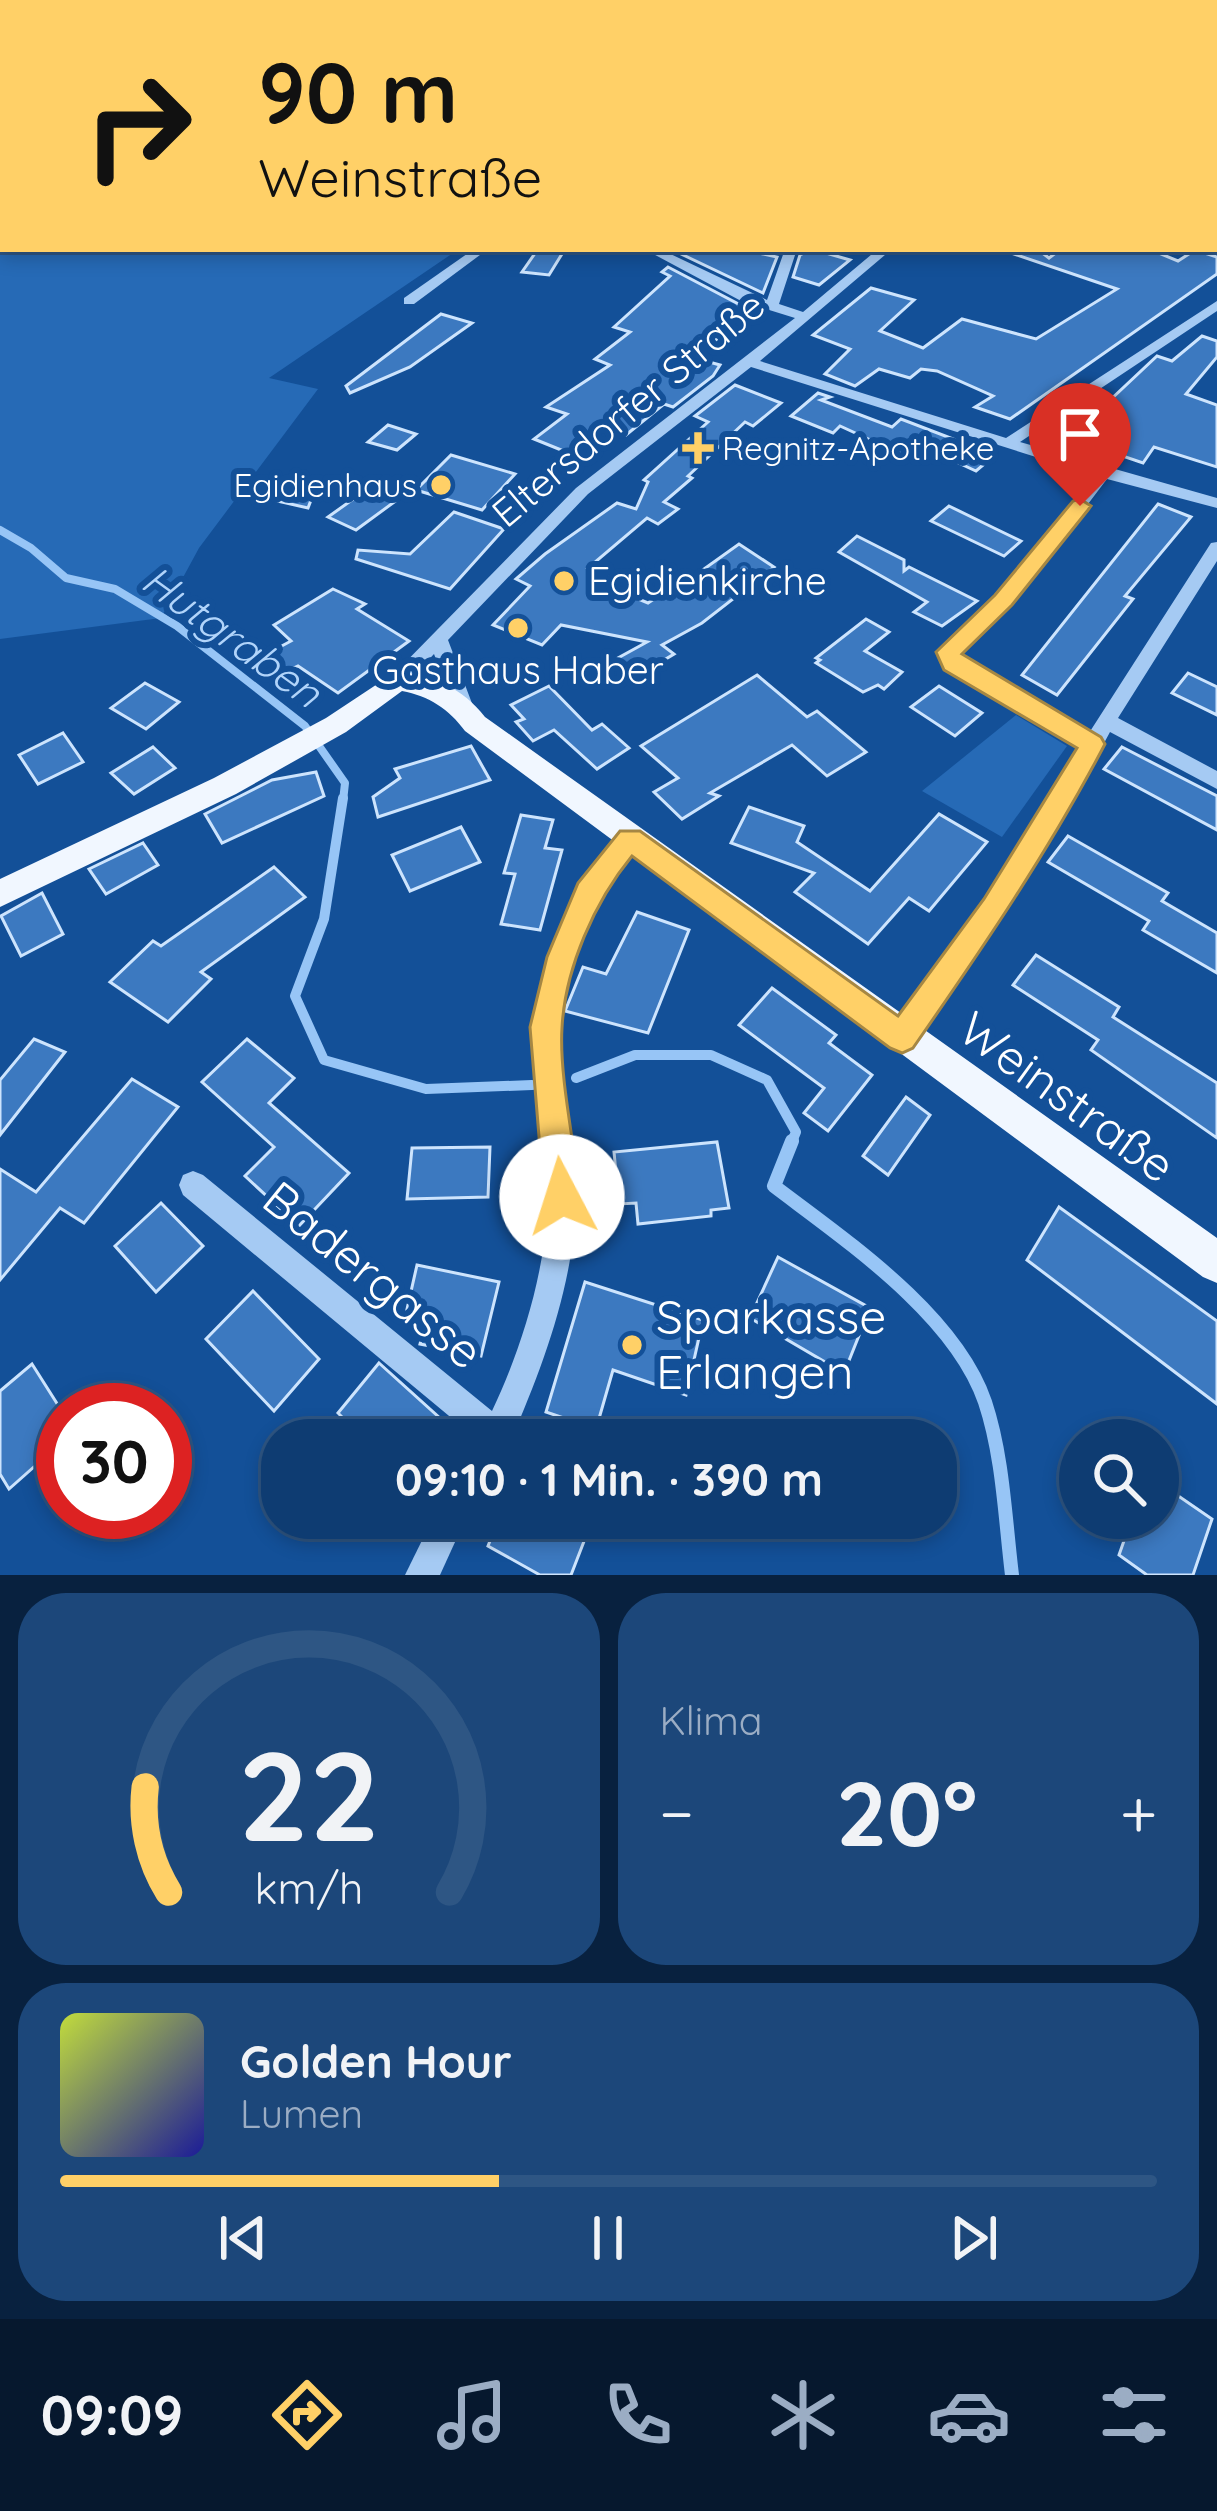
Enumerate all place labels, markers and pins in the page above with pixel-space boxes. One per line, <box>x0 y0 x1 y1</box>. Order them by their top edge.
pin <box>1029 383 1131 506</box>
place label: Regnitz-Apotheke <box>722 427 994 468</box>
marker: Regnitz-Apotheke <box>685 435 711 461</box>
place label: Egidienhaus <box>233 464 417 505</box>
marker: Egidienhaus <box>428 472 454 498</box>
place label: Egidienkirche <box>588 556 827 605</box>
marker: Egidienkirche <box>551 568 577 594</box>
marker: Gasthaus Haber <box>505 615 531 641</box>
place label: Gasthaus Haber <box>372 645 664 694</box>
place label: Sparkasse Erlangen <box>656 1286 886 1401</box>
marker: Sparkasse Erlangen <box>619 1332 645 1358</box>

